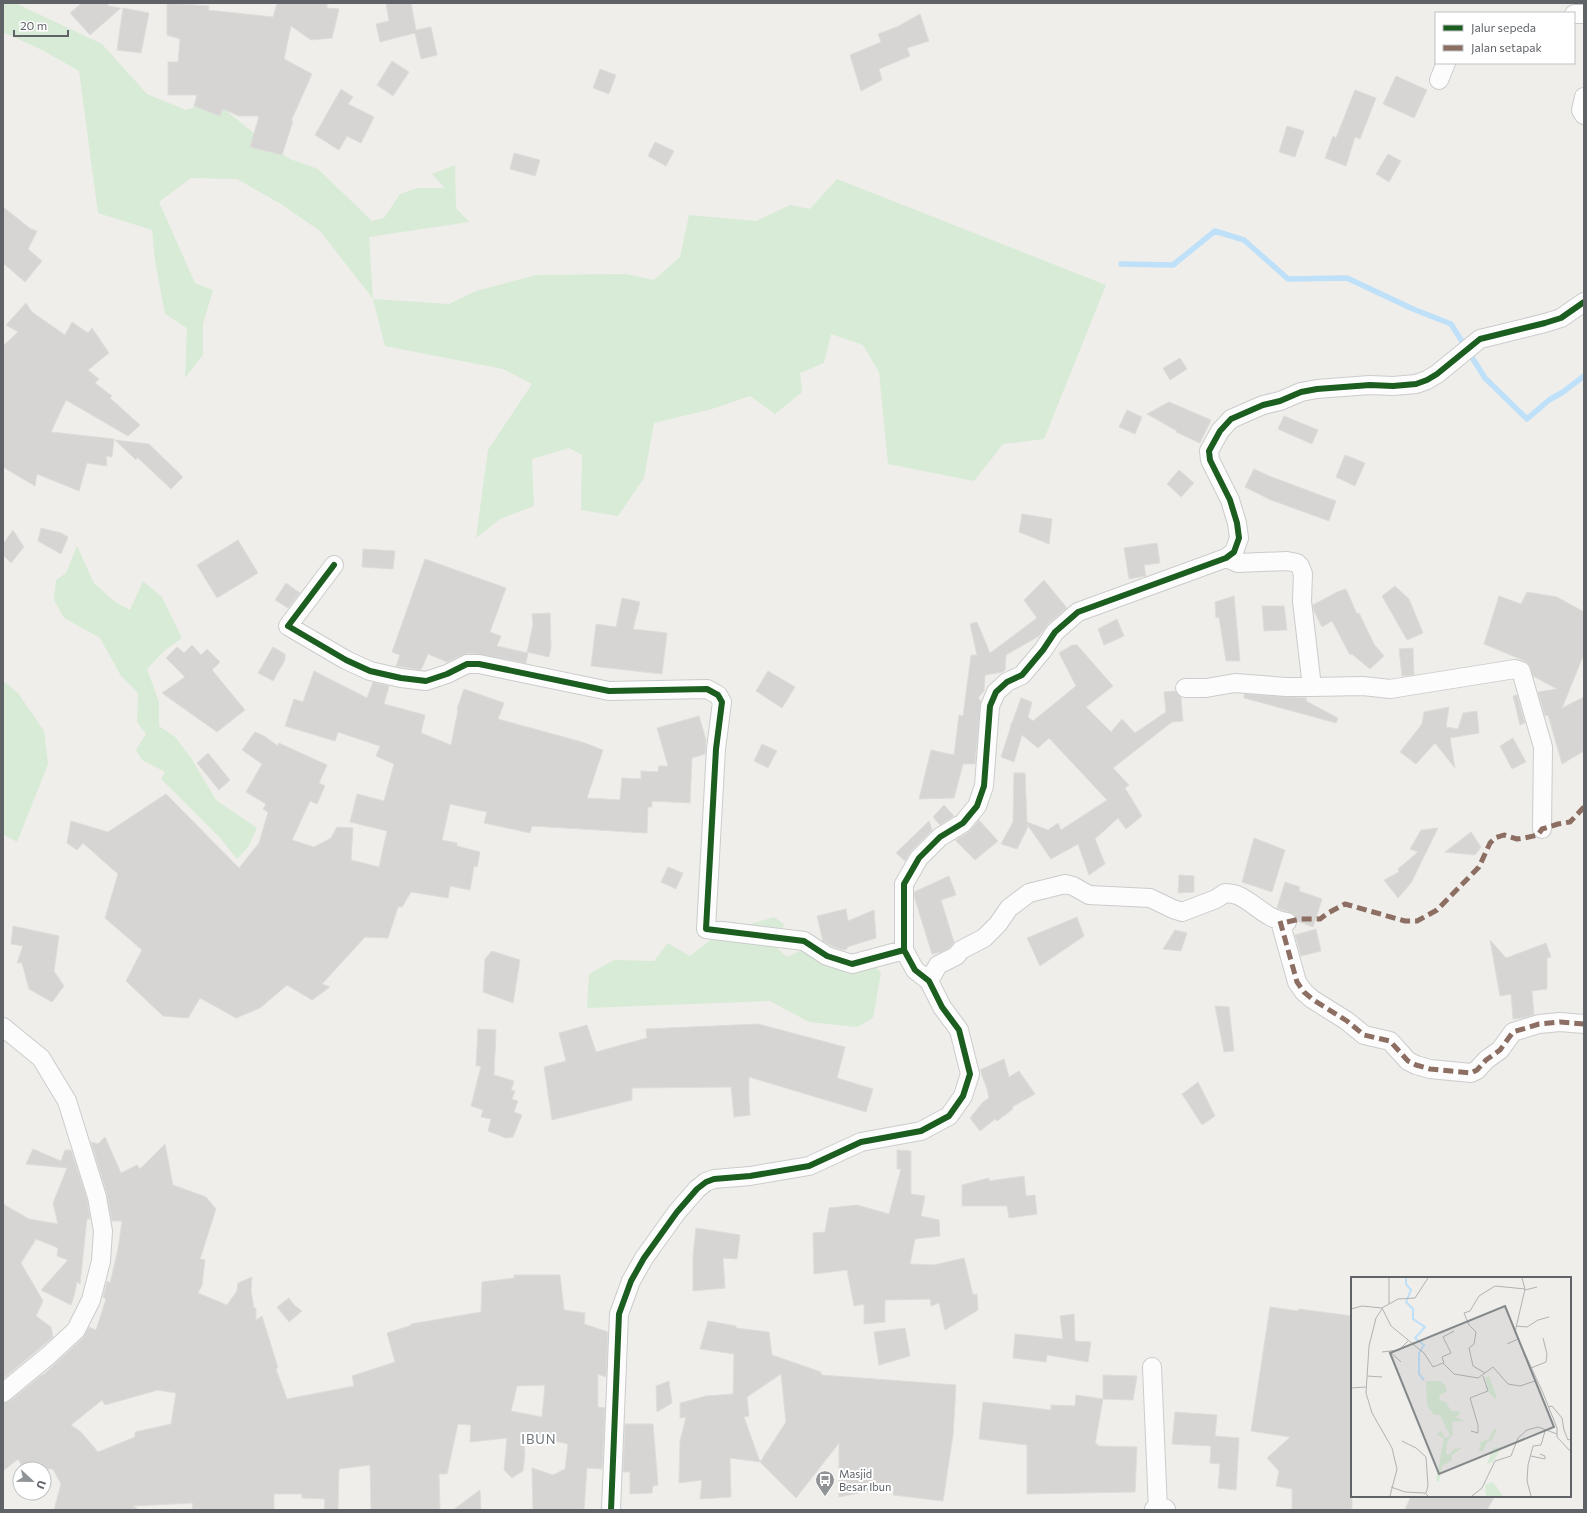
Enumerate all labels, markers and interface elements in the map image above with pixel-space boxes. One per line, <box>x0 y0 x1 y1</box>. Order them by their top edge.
scale bar <box>14 12 68 38</box>
legend <box>1435 12 1575 64</box>
text: 20 m <box>20 18 47 32</box>
text: Jalur sepeda <box>1471 20 1536 35</box>
text: Jalan setapak <box>1471 40 1543 55</box>
inset map <box>1351 1277 1571 1497</box>
district label: IBUN <box>521 1431 557 1447</box>
north arrow <box>12 1461 52 1501</box>
place label: Masjid Besar Ibun <box>839 1467 891 1493</box>
bus stop icon: Masjid Besar Ibun <box>814 1469 836 1497</box>
text: U <box>34 1479 49 1491</box>

